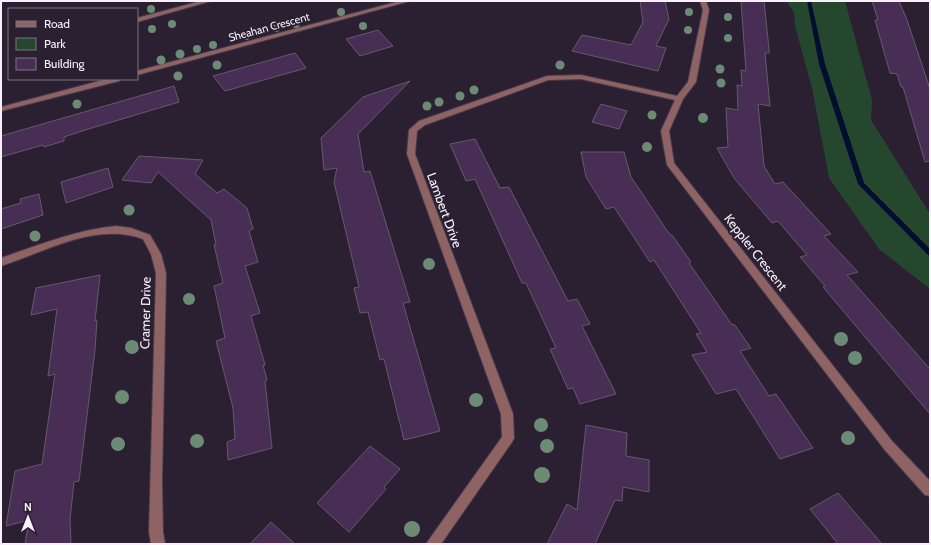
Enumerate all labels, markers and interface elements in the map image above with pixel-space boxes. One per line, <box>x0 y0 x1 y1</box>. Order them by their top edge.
legend <box>8 8 138 80</box>
street label: Sheahan Crescent <box>227 9 311 45</box>
text: Road <box>44 16 70 31</box>
text: Park <box>44 36 66 51</box>
text: Building <box>44 56 86 71</box>
street label: Lambert Drive <box>424 170 466 250</box>
street label: Keppler Crescent <box>721 211 791 294</box>
street label: Cramer Drive <box>136 276 154 349</box>
north arrow <box>8 497 48 537</box>
text: N <box>24 500 32 514</box>

